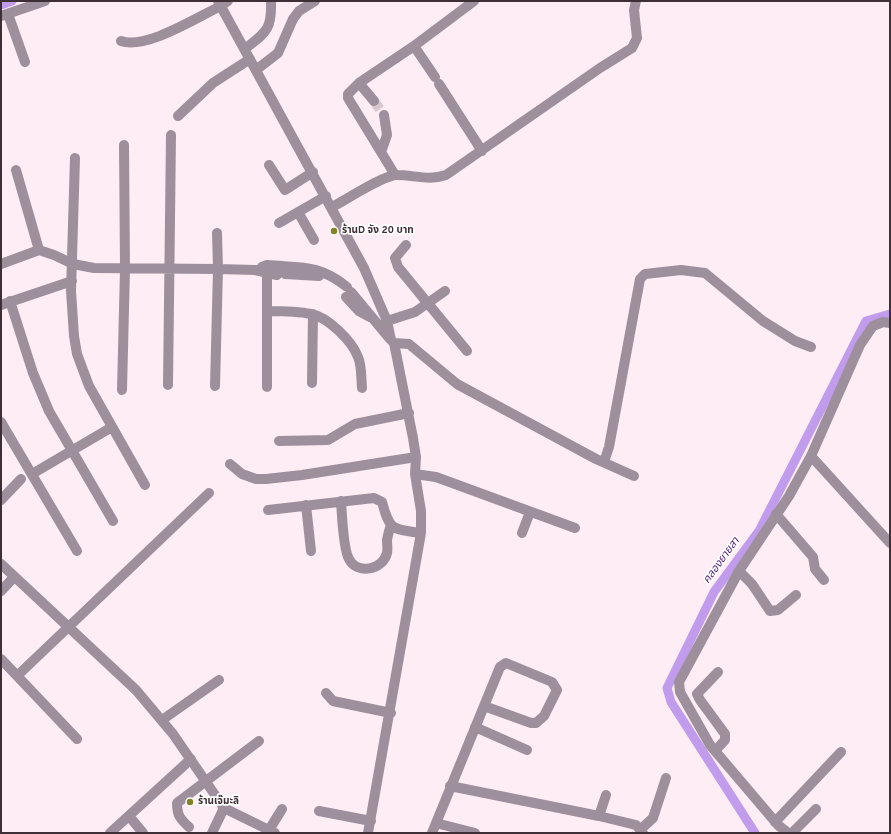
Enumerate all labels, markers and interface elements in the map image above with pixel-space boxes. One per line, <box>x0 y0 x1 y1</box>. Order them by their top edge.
place label: ร้านD จัง 20 บาท <box>342 225 414 237</box>
marker: ร้านD จัง 20 บาท <box>329 226 339 236</box>
water label: คลองยายสา <box>701 535 743 587</box>
place label: ร้านเจ๊มะลิ <box>198 796 239 808</box>
marker: ร้านเจ๊มะลิ <box>185 797 195 807</box>

